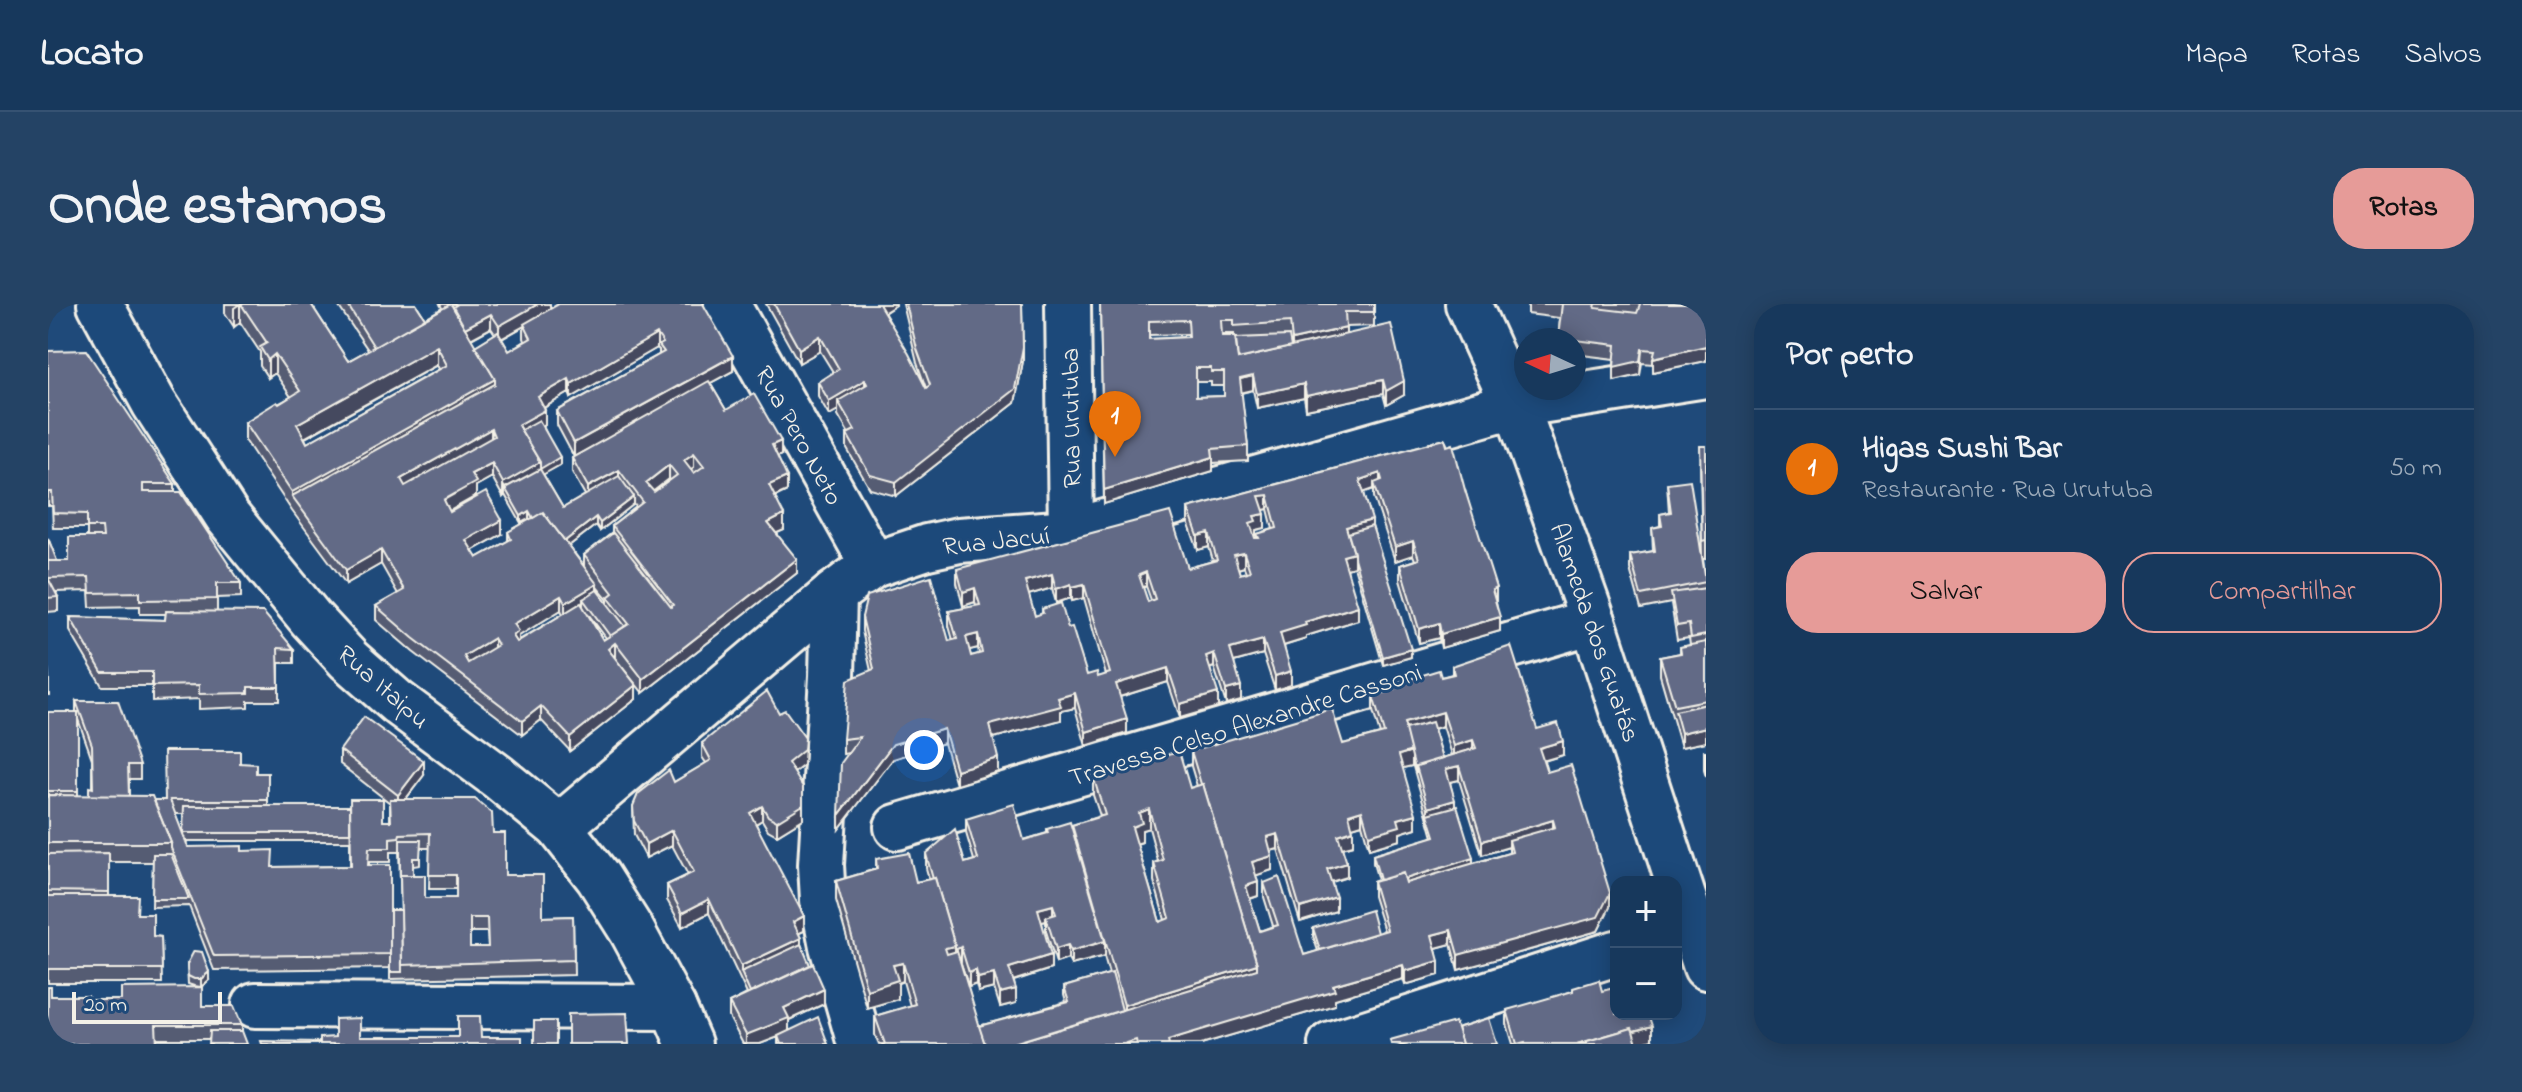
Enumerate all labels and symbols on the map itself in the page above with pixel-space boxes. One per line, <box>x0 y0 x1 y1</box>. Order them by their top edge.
north arrow <box>1514 328 1586 400</box>
street label: Rua Urutuba <box>1053 347 1093 488</box>
street label: Rua Pero Neto <box>743 360 851 513</box>
pin: 1 <box>1089 391 1141 457</box>
street label: Rua Jacuí <box>941 518 1052 567</box>
street label: Alameda dos Guatás <box>1538 518 1648 748</box>
street label: Rua Itaipu <box>327 637 437 739</box>
street label: Travessa Celso Alexandre Cassoni <box>1065 655 1427 799</box>
your location <box>904 730 944 770</box>
scale bar <box>72 988 222 1024</box>

